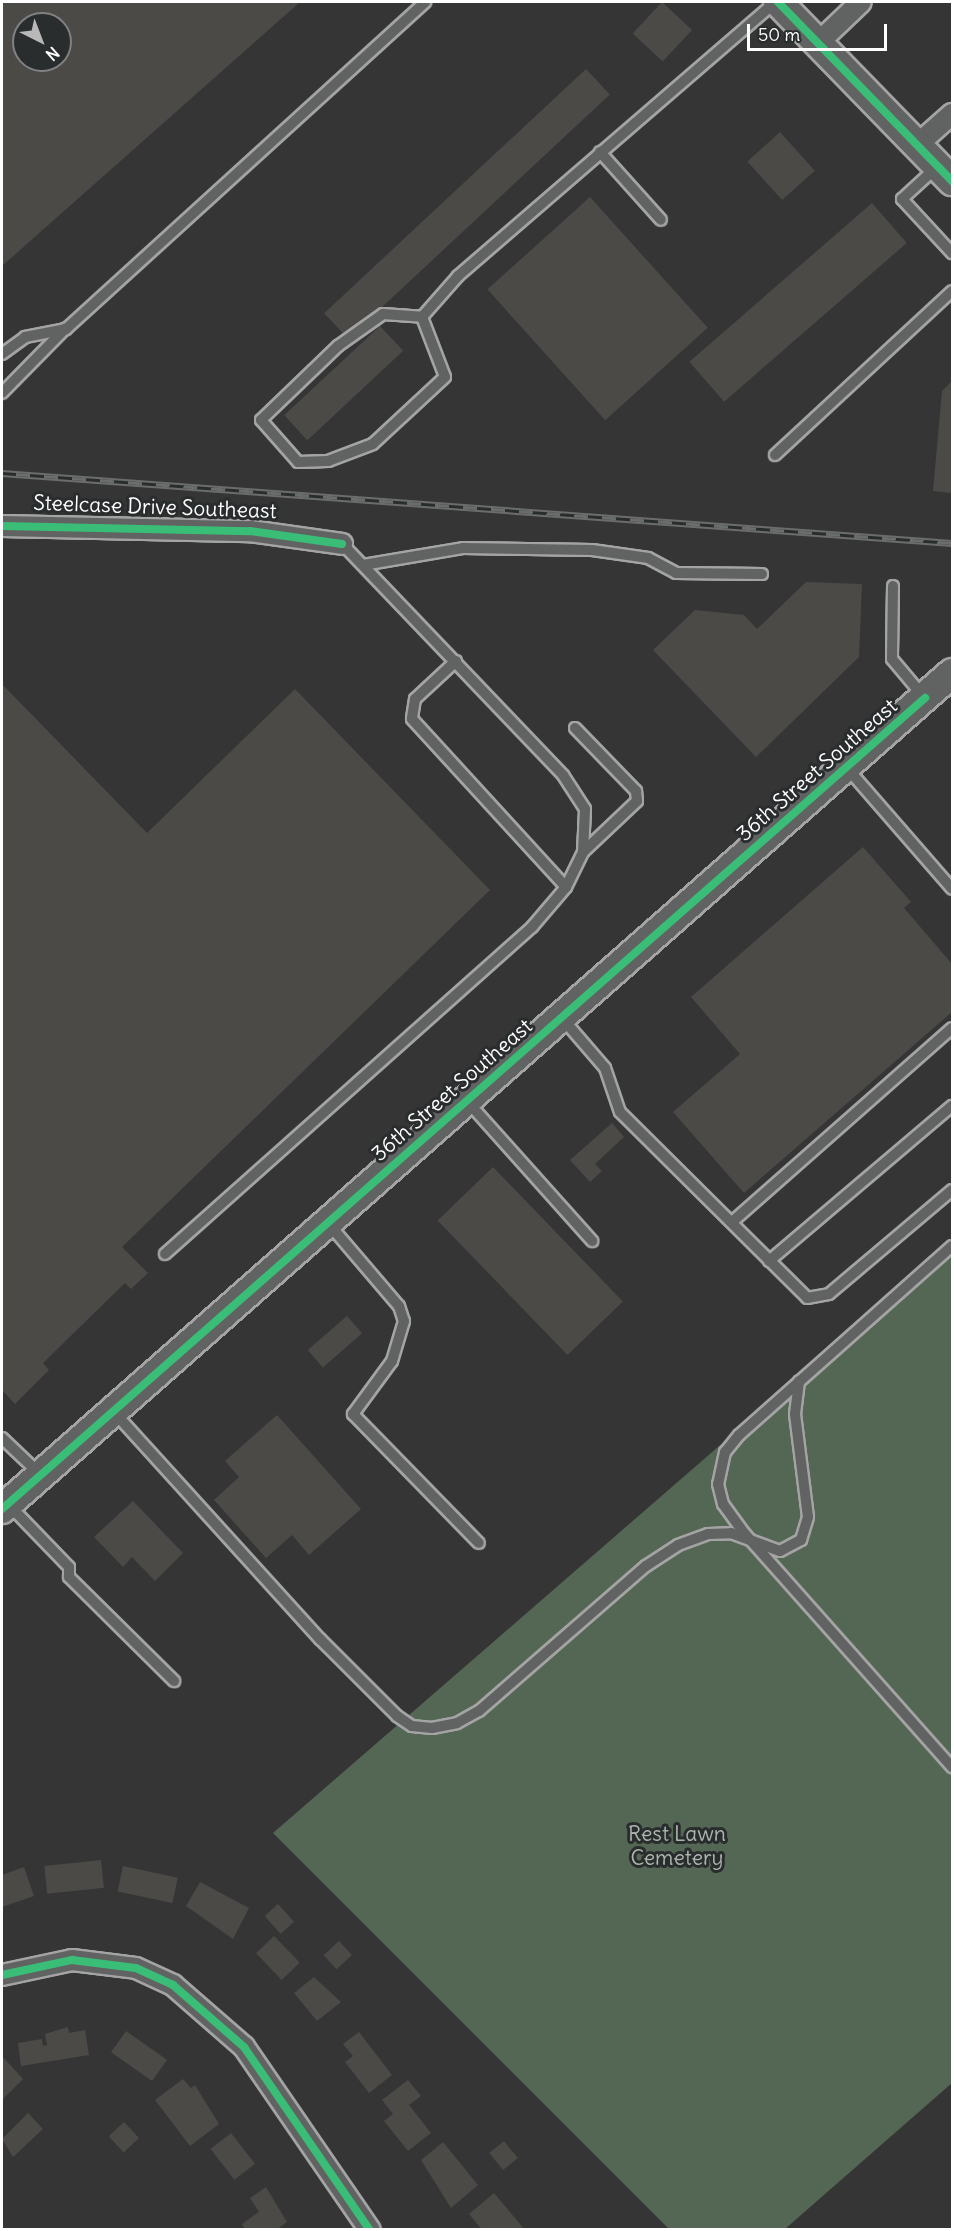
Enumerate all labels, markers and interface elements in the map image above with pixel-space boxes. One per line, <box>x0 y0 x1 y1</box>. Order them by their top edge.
north arrow <box>12 12 72 72</box>
scale bar <box>750 12 890 50</box>
text: 50 m <box>758 23 800 46</box>
text: N <box>42 43 64 65</box>
street label: Steelcase Drive Southeast <box>33 490 277 524</box>
street label: 36th Street Southeast <box>732 694 902 846</box>
street label: 36th Street Southeast <box>367 1014 537 1166</box>
park label: Rest Lawn Cemetery <box>628 1821 726 1871</box>

